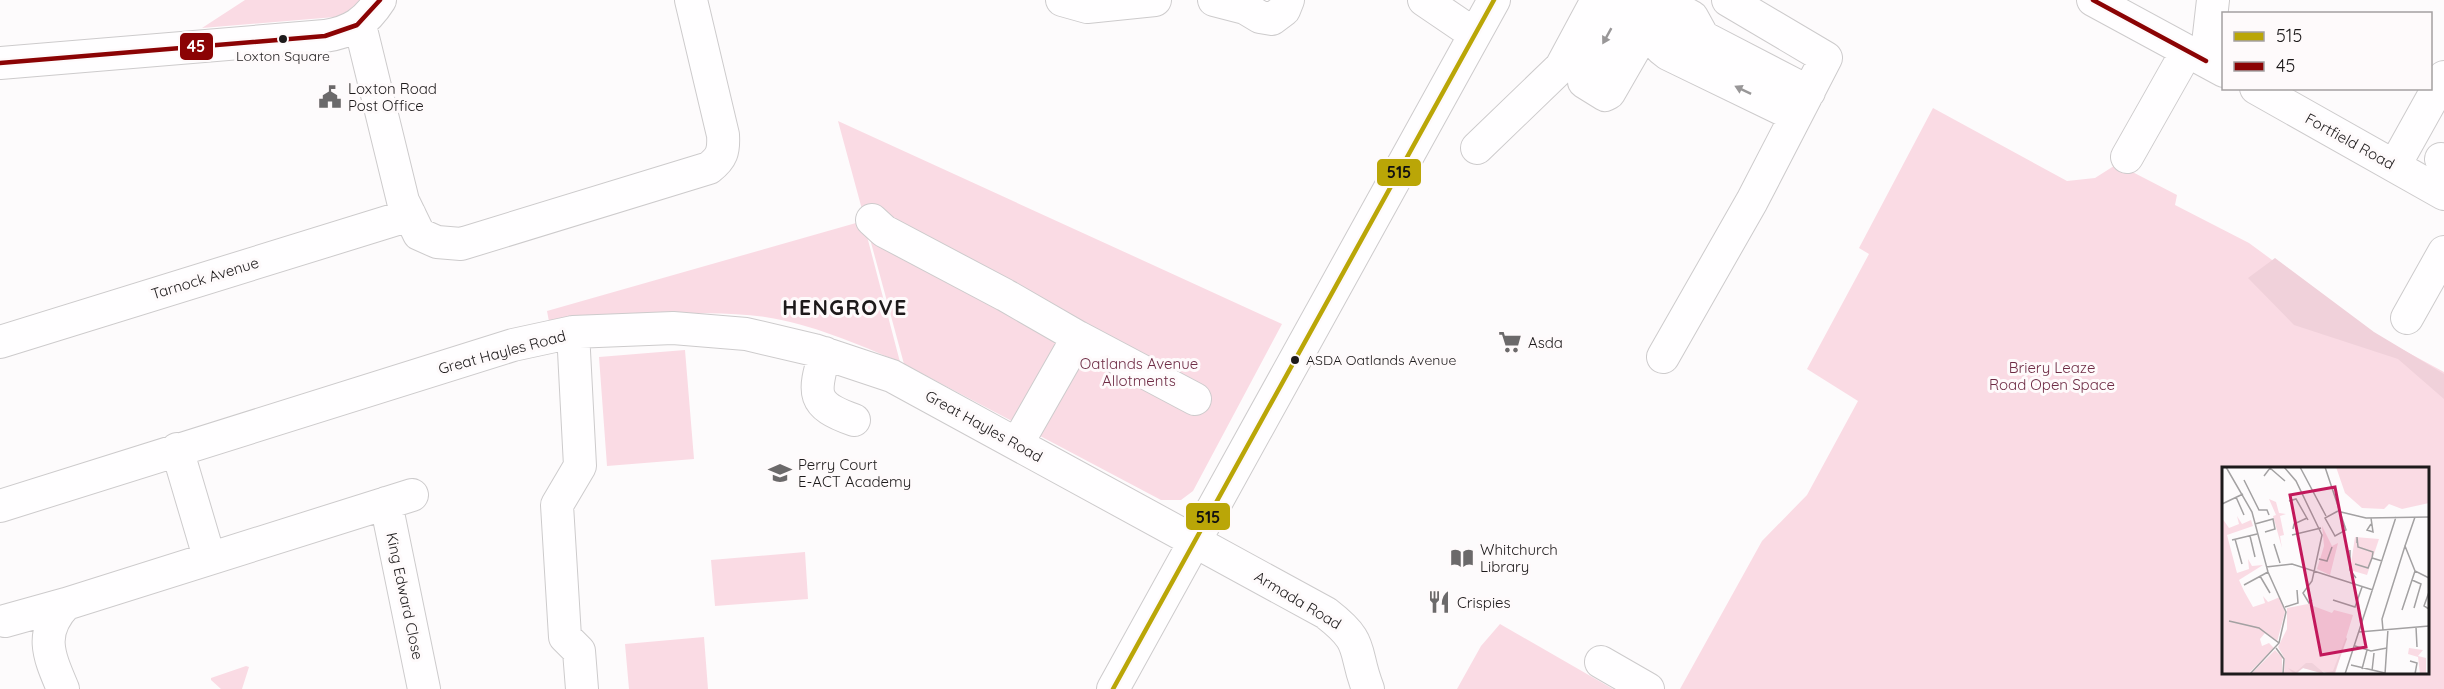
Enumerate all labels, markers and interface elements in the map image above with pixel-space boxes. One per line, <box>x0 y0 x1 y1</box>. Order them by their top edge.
legend <box>2222 12 2432 90</box>
text: 515 <box>2276 24 2302 47</box>
one-way arrow <box>1602 28 1612 45</box>
line badge: 45 <box>179 32 214 61</box>
marker: Loxton Square <box>277 33 289 45</box>
text: 45 <box>187 36 205 56</box>
place label: Loxton Square <box>236 47 330 65</box>
text: 45 <box>2276 54 2295 77</box>
place label: Loxton Road Post Office <box>348 79 437 115</box>
public building icon: Loxton Road Post Office <box>317 84 343 110</box>
one-way arrow <box>1735 86 1752 95</box>
street label: Fortfield Road <box>2302 109 2398 173</box>
line badge: 515 <box>1376 158 1422 187</box>
text: 515 <box>1387 162 1411 182</box>
street label: Tarnock Avenue <box>149 253 261 303</box>
district label: HENGROVE <box>782 294 908 320</box>
street label: Great Hayles Road <box>436 326 568 378</box>
supermarket icon: Asda <box>1497 329 1523 355</box>
place label: Asda <box>1528 333 1563 352</box>
place label: ASDA Oatlands Avenue <box>1306 351 1456 369</box>
park label: Oatlands Avenue Allotments <box>1080 354 1198 390</box>
marker: ASDA Oatlands Avenue <box>1289 354 1301 366</box>
park label: Briery Leaze Road Open Space <box>1989 358 2115 394</box>
street label: Great Hayles Road <box>922 386 1046 466</box>
place label: Perry Court E-ACT Academy <box>798 455 911 491</box>
school or university icon: Perry Court E-ACT Academy <box>767 460 793 486</box>
inset map <box>2222 467 2429 674</box>
line badge: 515 <box>1185 502 1231 531</box>
text: 515 <box>1196 507 1220 527</box>
street label: King Edward Close <box>382 531 428 661</box>
place label: Whitchurch Library <box>1480 540 1558 576</box>
library icon: Whitchurch Library <box>1449 545 1475 571</box>
street label: Armada Road <box>1251 567 1345 633</box>
restaurant icon: Crispies <box>1426 589 1452 615</box>
place label: Crispies <box>1457 593 1511 612</box>

